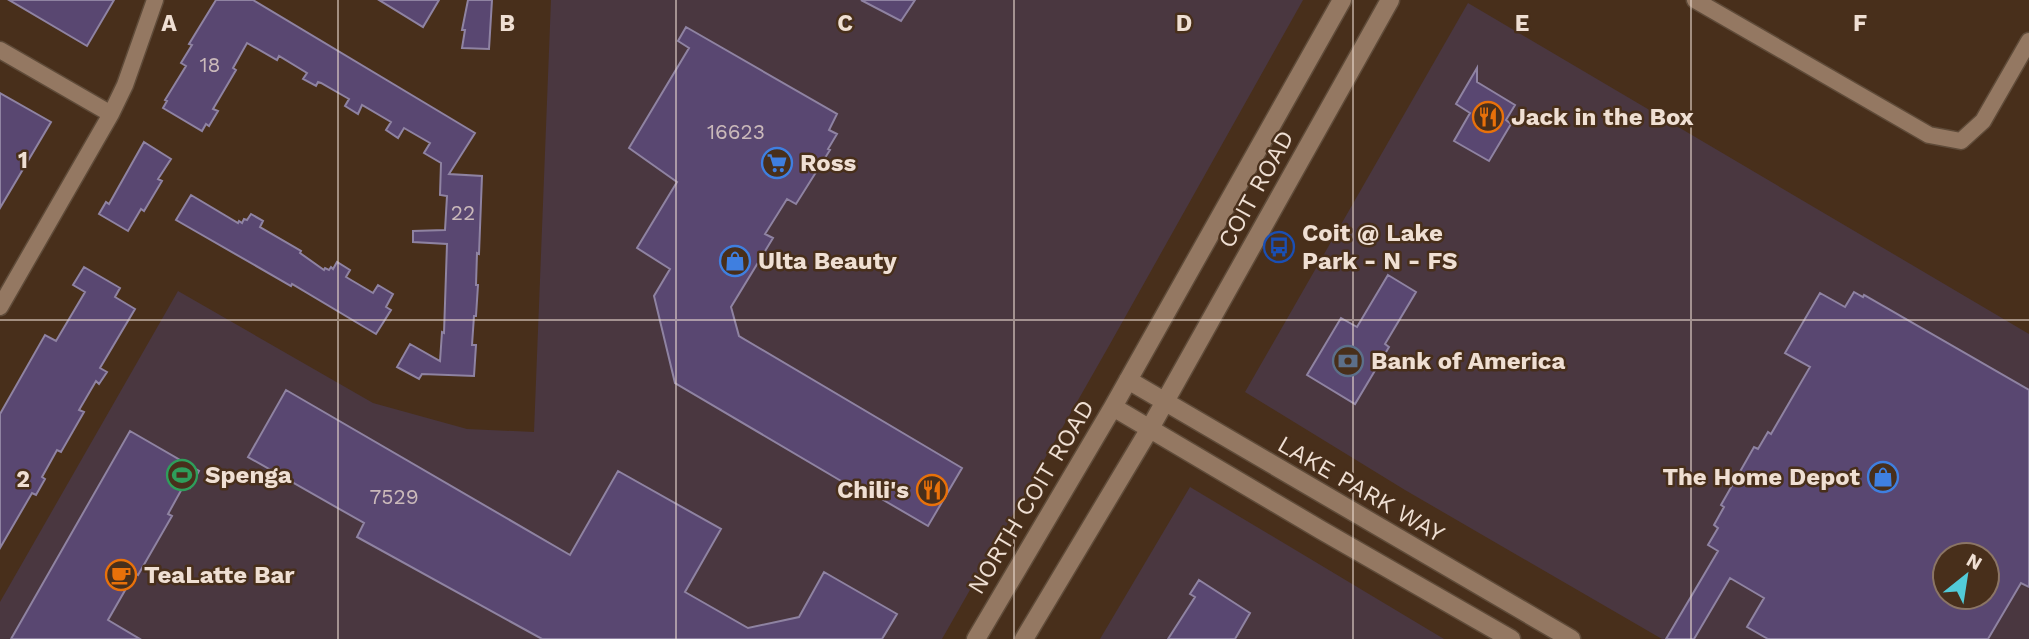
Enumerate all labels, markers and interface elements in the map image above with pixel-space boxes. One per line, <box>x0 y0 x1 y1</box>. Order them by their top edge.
text: A <box>161 10 177 37</box>
text: B <box>499 10 515 37</box>
text: C <box>837 10 853 37</box>
text: D <box>1176 10 1192 37</box>
text: E <box>1515 10 1529 37</box>
text: F <box>1853 10 1867 37</box>
house number: 18 <box>199 52 221 77</box>
restaurant icon: Jack in the Box <box>1471 100 1505 134</box>
place label: Jack in the Box <box>1511 103 1694 131</box>
house number: 16623 <box>707 119 765 144</box>
street label: COIT ROAD <box>1212 125 1300 253</box>
supermarket icon: Ross <box>760 146 794 180</box>
text: 1 <box>18 147 28 174</box>
place label: Ross <box>800 149 857 177</box>
house number: 22 <box>451 200 475 225</box>
place label: Coit @ Lake Park - N - FS <box>1302 219 1458 275</box>
bus stop icon: Coit @ Lake Park - N - FS <box>1262 230 1296 264</box>
shop icon: Ulta Beauty <box>718 244 752 278</box>
place label: Ulta Beauty <box>758 247 897 275</box>
bank icon: Bank of America <box>1331 344 1365 378</box>
place label: Bank of America <box>1371 347 1565 375</box>
street label: NORTH COIT ROAD <box>962 395 1100 599</box>
street label: LAKE PARK WAY <box>1273 430 1450 548</box>
sports icon: Spenga <box>165 458 199 492</box>
shop icon: The Home Depot <box>1866 460 1900 494</box>
place label: Spenga <box>205 461 292 489</box>
place label: The Home Depot <box>1662 463 1861 491</box>
text: 2 <box>16 466 30 493</box>
restaurant icon: Chili's <box>915 473 949 507</box>
place label: Chili's <box>837 476 909 504</box>
house number: 7529 <box>369 484 419 509</box>
north arrow <box>1931 541 2001 611</box>
text: N <box>1962 548 1986 575</box>
cafe icon: TeaLatte Bar <box>104 558 138 592</box>
place label: TeaLatte Bar <box>144 561 295 589</box>

